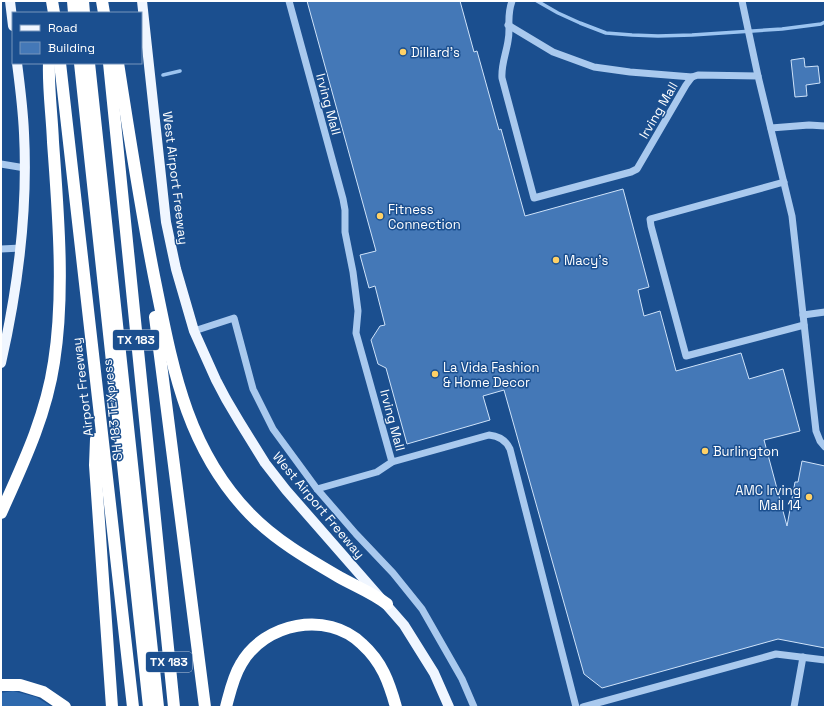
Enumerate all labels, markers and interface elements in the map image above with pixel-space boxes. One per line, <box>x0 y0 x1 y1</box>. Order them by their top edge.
legend <box>12 12 142 64</box>
text: Road <box>48 20 77 36</box>
text: Building <box>48 40 95 56</box>
place label: Dillard's <box>411 44 460 61</box>
marker: Dillard's <box>398 47 408 57</box>
street label: Irving Mall <box>312 71 345 137</box>
street label: Irving Mall <box>635 79 682 142</box>
street label: West Airport Freeway <box>159 110 192 246</box>
place label: Fitness Connection <box>388 201 461 233</box>
marker: Fitness Connection <box>375 211 385 221</box>
place label: Macy's <box>564 252 608 269</box>
marker: Macy's <box>551 255 561 265</box>
road number: TX 183 <box>113 330 159 350</box>
street label: Airport Freeway <box>68 337 97 437</box>
street label: SH 183 TEXpress <box>99 358 126 462</box>
place label: La Vida Fashion & Home Decor <box>443 359 540 391</box>
marker: La Vida Fashion & Home Decor <box>430 369 440 379</box>
street label: Irving Mall <box>376 387 409 453</box>
place label: Burlington <box>713 443 779 460</box>
marker: Burlington <box>700 446 710 456</box>
street label: West Airport Freeway <box>269 448 368 562</box>
place label: AMC Irving Mall 14 <box>735 482 801 514</box>
marker: AMC Irving Mall 14 <box>804 492 814 502</box>
road number: TX 183 <box>146 652 192 672</box>

